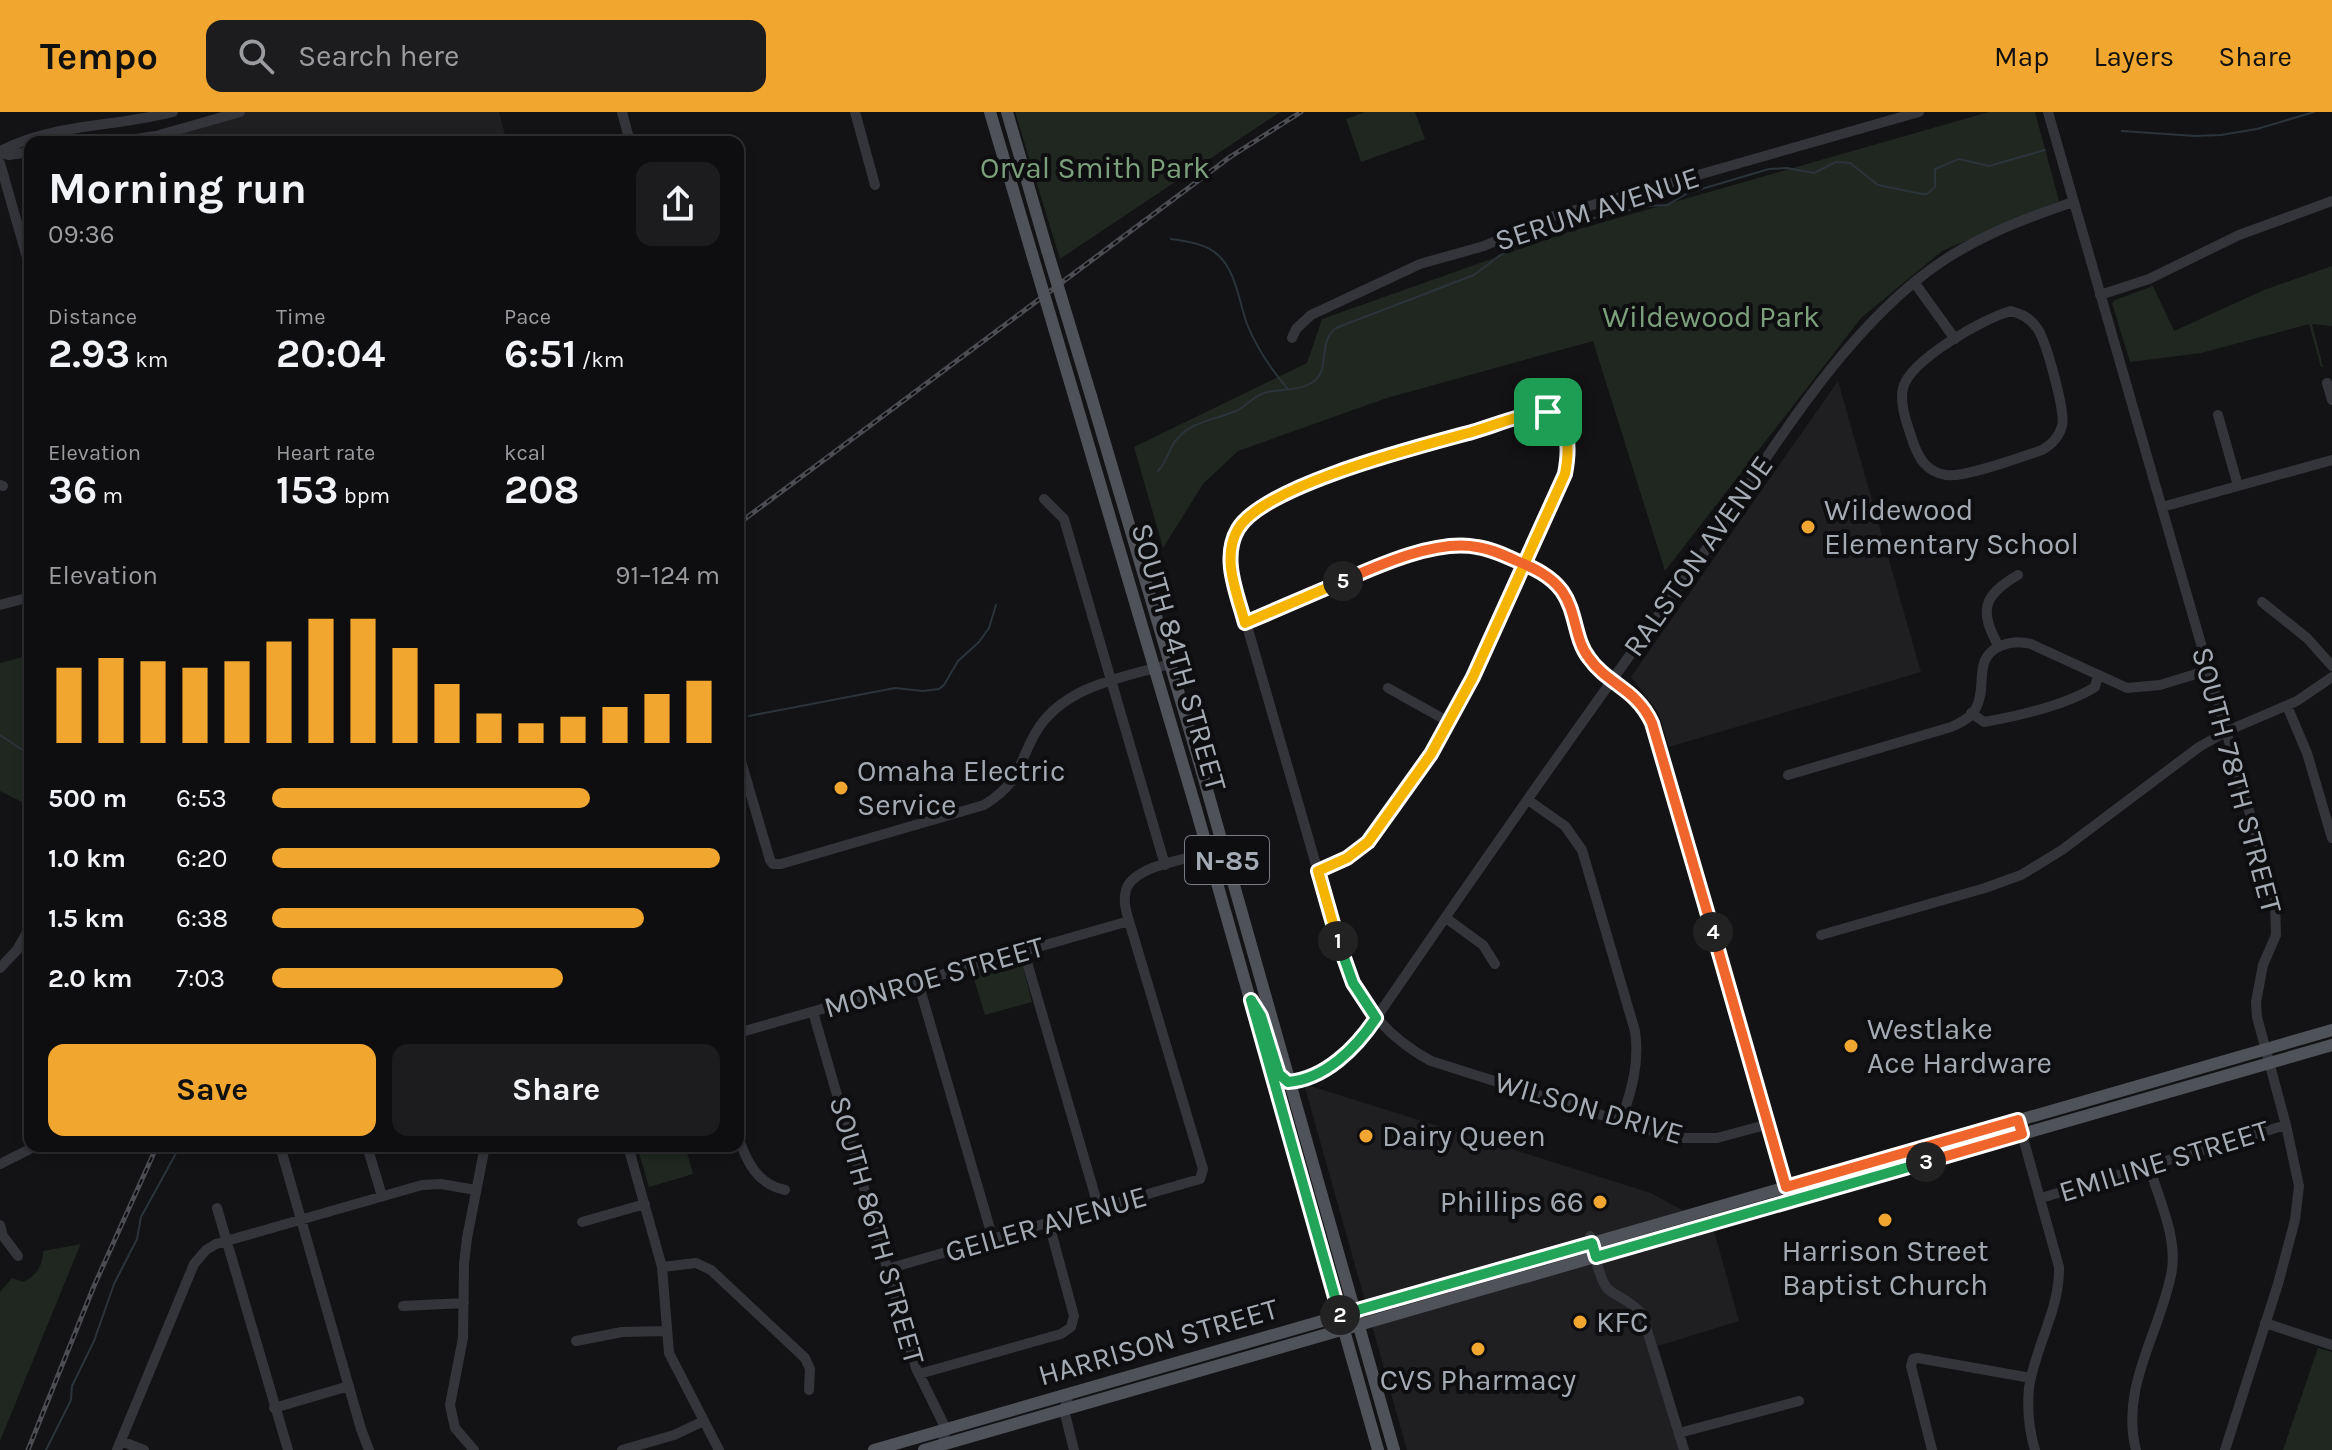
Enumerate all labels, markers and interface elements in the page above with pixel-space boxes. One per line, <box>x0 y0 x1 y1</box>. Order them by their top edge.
search box <box>206 20 766 92</box>
text: Tempo <box>40 34 158 79</box>
icon: search <box>234 34 278 78</box>
text: Search here <box>298 38 459 74</box>
text: Map <box>1994 40 2049 73</box>
text: Layers <box>2093 40 2174 73</box>
text: Share <box>2218 40 2292 73</box>
park label: Orval Smith Park <box>980 150 1210 186</box>
street label: SERUM AVENUE <box>1490 159 1704 259</box>
button: share <box>636 162 720 246</box>
text: Morning run <box>48 163 307 214</box>
text: 09:36 <box>48 219 115 250</box>
park label: Wildewood Park <box>1602 299 1820 335</box>
text: Distance <box>48 304 137 330</box>
text: Time <box>276 304 325 330</box>
text: Pace <box>504 304 551 330</box>
text: 2.93 <box>48 330 130 377</box>
text: 20:04 <box>276 330 385 377</box>
text: 6:51 <box>504 330 577 377</box>
text: km <box>130 347 168 373</box>
text: /km <box>577 347 624 373</box>
pin <box>1514 378 1582 446</box>
icon: arrive <box>1526 390 1570 434</box>
text: Elevation <box>48 440 141 466</box>
text: Heart rate <box>276 440 375 466</box>
text: kcal <box>504 440 546 466</box>
street label: RALSTON AVENUE <box>1615 449 1781 663</box>
text: 36 <box>48 466 97 513</box>
text: 153 <box>276 466 338 513</box>
text: 208 <box>504 466 579 513</box>
text: m <box>97 483 123 509</box>
text: bpm <box>338 483 390 509</box>
place label: Wildewood Elementary School <box>1824 492 2079 562</box>
marker: Wildewood Elementary School <box>1799 518 1817 536</box>
street label: SOUTH 84TH STREET <box>1124 519 1234 795</box>
text: Elevation <box>48 560 158 591</box>
text: 91–124 m <box>615 560 720 591</box>
pin: 5 <box>1323 561 1363 601</box>
text: 5 <box>1337 568 1349 594</box>
street label: SOUTH 78TH STREET <box>2184 643 2290 917</box>
place label: Omaha Electric Service <box>857 753 1065 823</box>
marker: Omaha Electric Service <box>832 779 850 797</box>
text: 500 m <box>48 783 127 814</box>
text: 6:53 <box>176 783 227 814</box>
road number: N-85 <box>1185 836 1269 884</box>
text: 1.0 km <box>48 843 126 874</box>
text: 6:20 <box>176 843 227 874</box>
text: 1.5 km <box>48 903 125 934</box>
text: 6:38 <box>176 903 228 934</box>
pin: 4 <box>1693 912 1733 952</box>
text: 4 <box>1706 919 1720 945</box>
pin: 1 <box>1318 921 1358 961</box>
street label: MONROE STREET <box>820 928 1048 1026</box>
text: 1 <box>1334 928 1342 954</box>
text: 2.0 km <box>48 963 132 994</box>
text: 7:03 <box>176 963 225 994</box>
place label: Westlake Ace Hardware <box>1867 1011 2052 1081</box>
marker: Westlake Ace Hardware <box>1842 1037 1860 1055</box>
button: Save <box>48 1044 376 1136</box>
button: Share <box>392 1044 720 1136</box>
street label: WILSON DRIVE <box>1490 1064 1688 1152</box>
street label: SOUTH 86TH STREET <box>821 1092 933 1368</box>
street label: EMILINE STREET <box>2055 1112 2273 1210</box>
place label: Dairy Queen <box>1382 1118 1546 1154</box>
marker: Dairy Queen <box>1357 1127 1375 1145</box>
pin: 3 <box>1906 1142 1946 1182</box>
text: 3 <box>1919 1149 1933 1175</box>
street label: GEILER AVENUE <box>941 1178 1151 1270</box>
place label: Phillips 66 <box>1440 1184 1584 1220</box>
marker: Phillips 66 <box>1591 1193 1609 1211</box>
marker: Harrison Street Baptist Church <box>1876 1211 1894 1229</box>
place label: Harrison Street Baptist Church <box>1782 1233 1988 1303</box>
street label: HARRISON STREET <box>1034 1291 1282 1393</box>
pin: 2 <box>1320 1295 1360 1335</box>
text: 2 <box>1333 1302 1347 1328</box>
place label: KFC <box>1596 1304 1648 1340</box>
marker: KFC <box>1571 1313 1589 1331</box>
marker: CVS Pharmacy <box>1469 1340 1487 1358</box>
place label: CVS Pharmacy <box>1380 1362 1576 1398</box>

